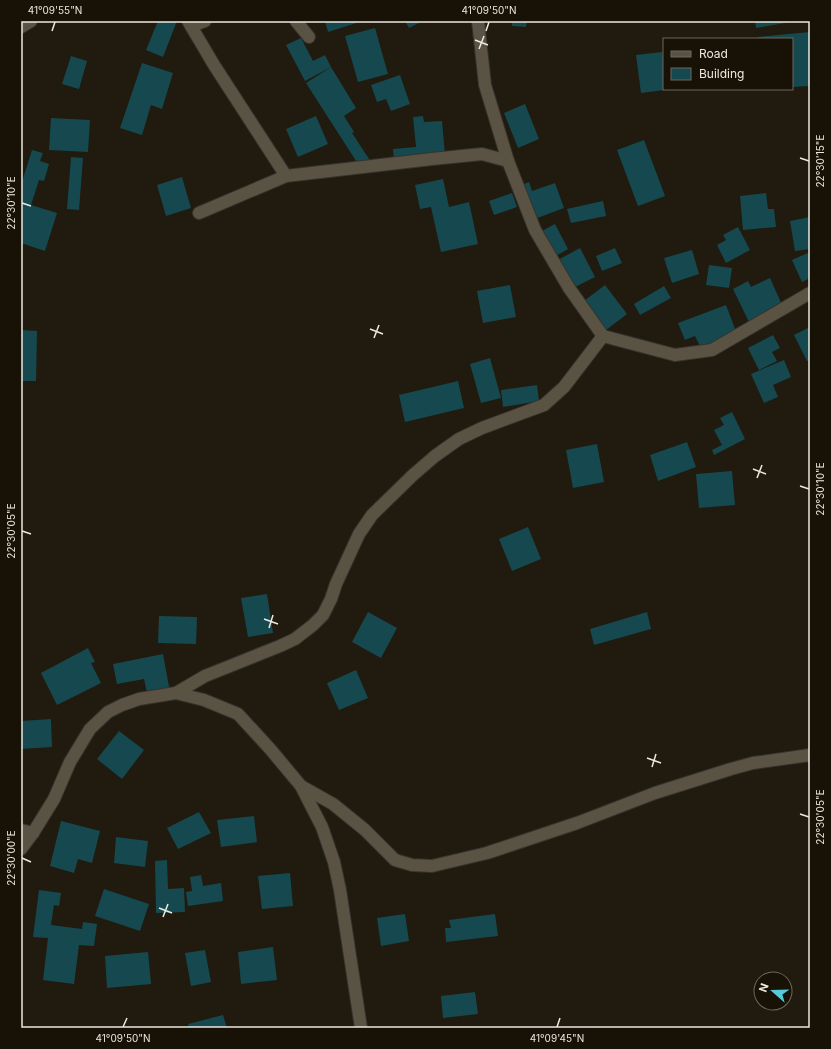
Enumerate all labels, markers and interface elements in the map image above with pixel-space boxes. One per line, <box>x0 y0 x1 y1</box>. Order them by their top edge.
text: 41°09'55"N <box>28 4 82 16</box>
text: 41°09'50"N <box>462 4 516 16</box>
legend <box>663 38 793 90</box>
text: Road <box>699 46 728 61</box>
text: Building <box>699 66 744 81</box>
text: 22°30'15"E <box>814 134 826 188</box>
text: 22°30'10"E <box>5 176 17 230</box>
text: 22°30'10"E <box>814 462 826 516</box>
text: 22°30'05"E <box>5 503 17 559</box>
text: 22°30'05"E <box>814 789 826 845</box>
text: 22°30'00"E <box>5 830 17 886</box>
north arrow <box>753 971 793 1011</box>
text: N <box>756 981 772 994</box>
text: 41°09'50"N <box>96 1032 150 1044</box>
text: 41°09'45"N <box>530 1032 584 1044</box>

